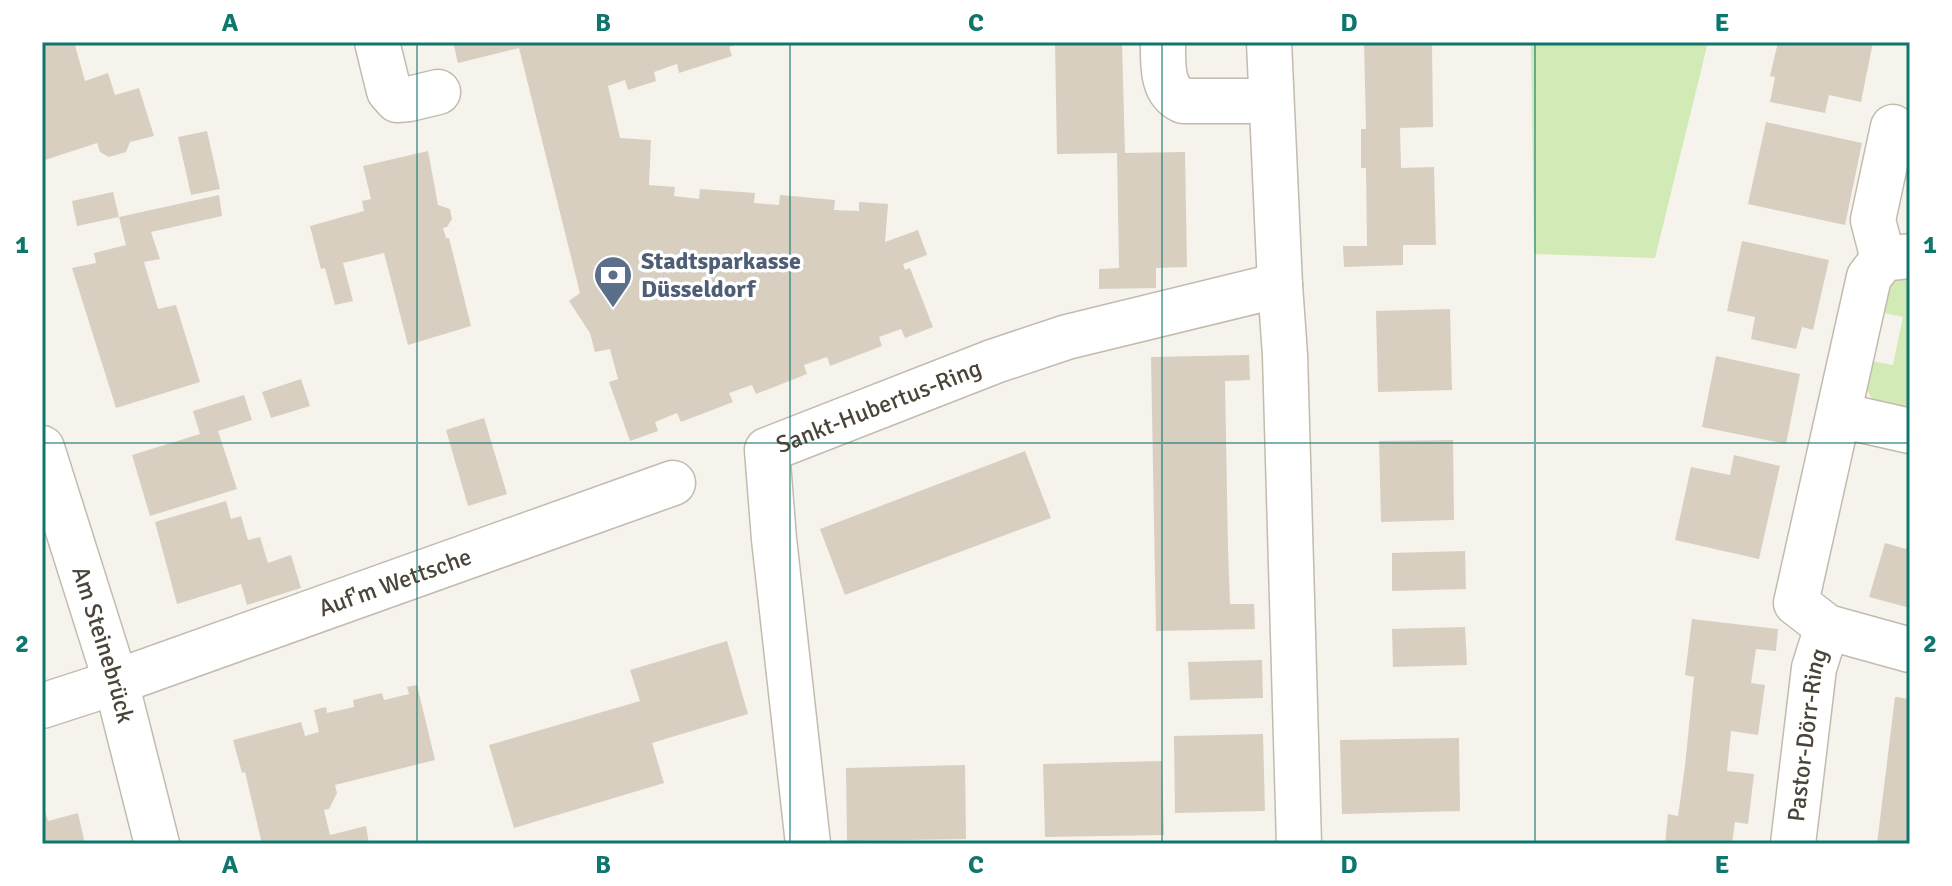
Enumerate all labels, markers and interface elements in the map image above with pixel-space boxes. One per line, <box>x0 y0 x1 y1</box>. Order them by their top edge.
text: A <box>222 7 239 39</box>
text: B <box>595 7 611 39</box>
text: C <box>968 7 984 39</box>
text: D <box>1340 7 1358 39</box>
text: E <box>1715 7 1729 39</box>
text: 1 <box>15 229 29 261</box>
text: 1 <box>1923 229 1937 261</box>
place label: Stadtsparkasse Düsseldorf <box>641 246 801 304</box>
bank icon: Stadtsparkasse Düsseldorf <box>592 254 634 309</box>
street label: Sankt-Hubertus-Ring <box>772 353 986 460</box>
street label: Auf'm Wettsche <box>314 541 475 623</box>
street label: Am Steinebrück <box>65 563 141 726</box>
text: 2 <box>15 628 29 660</box>
text: 2 <box>1923 628 1937 660</box>
street label: Pastor-Dörr-Ring <box>1781 644 1834 823</box>
text: A <box>222 849 239 881</box>
text: B <box>595 849 611 881</box>
text: C <box>968 849 984 881</box>
text: D <box>1340 849 1358 881</box>
text: E <box>1715 849 1729 881</box>

